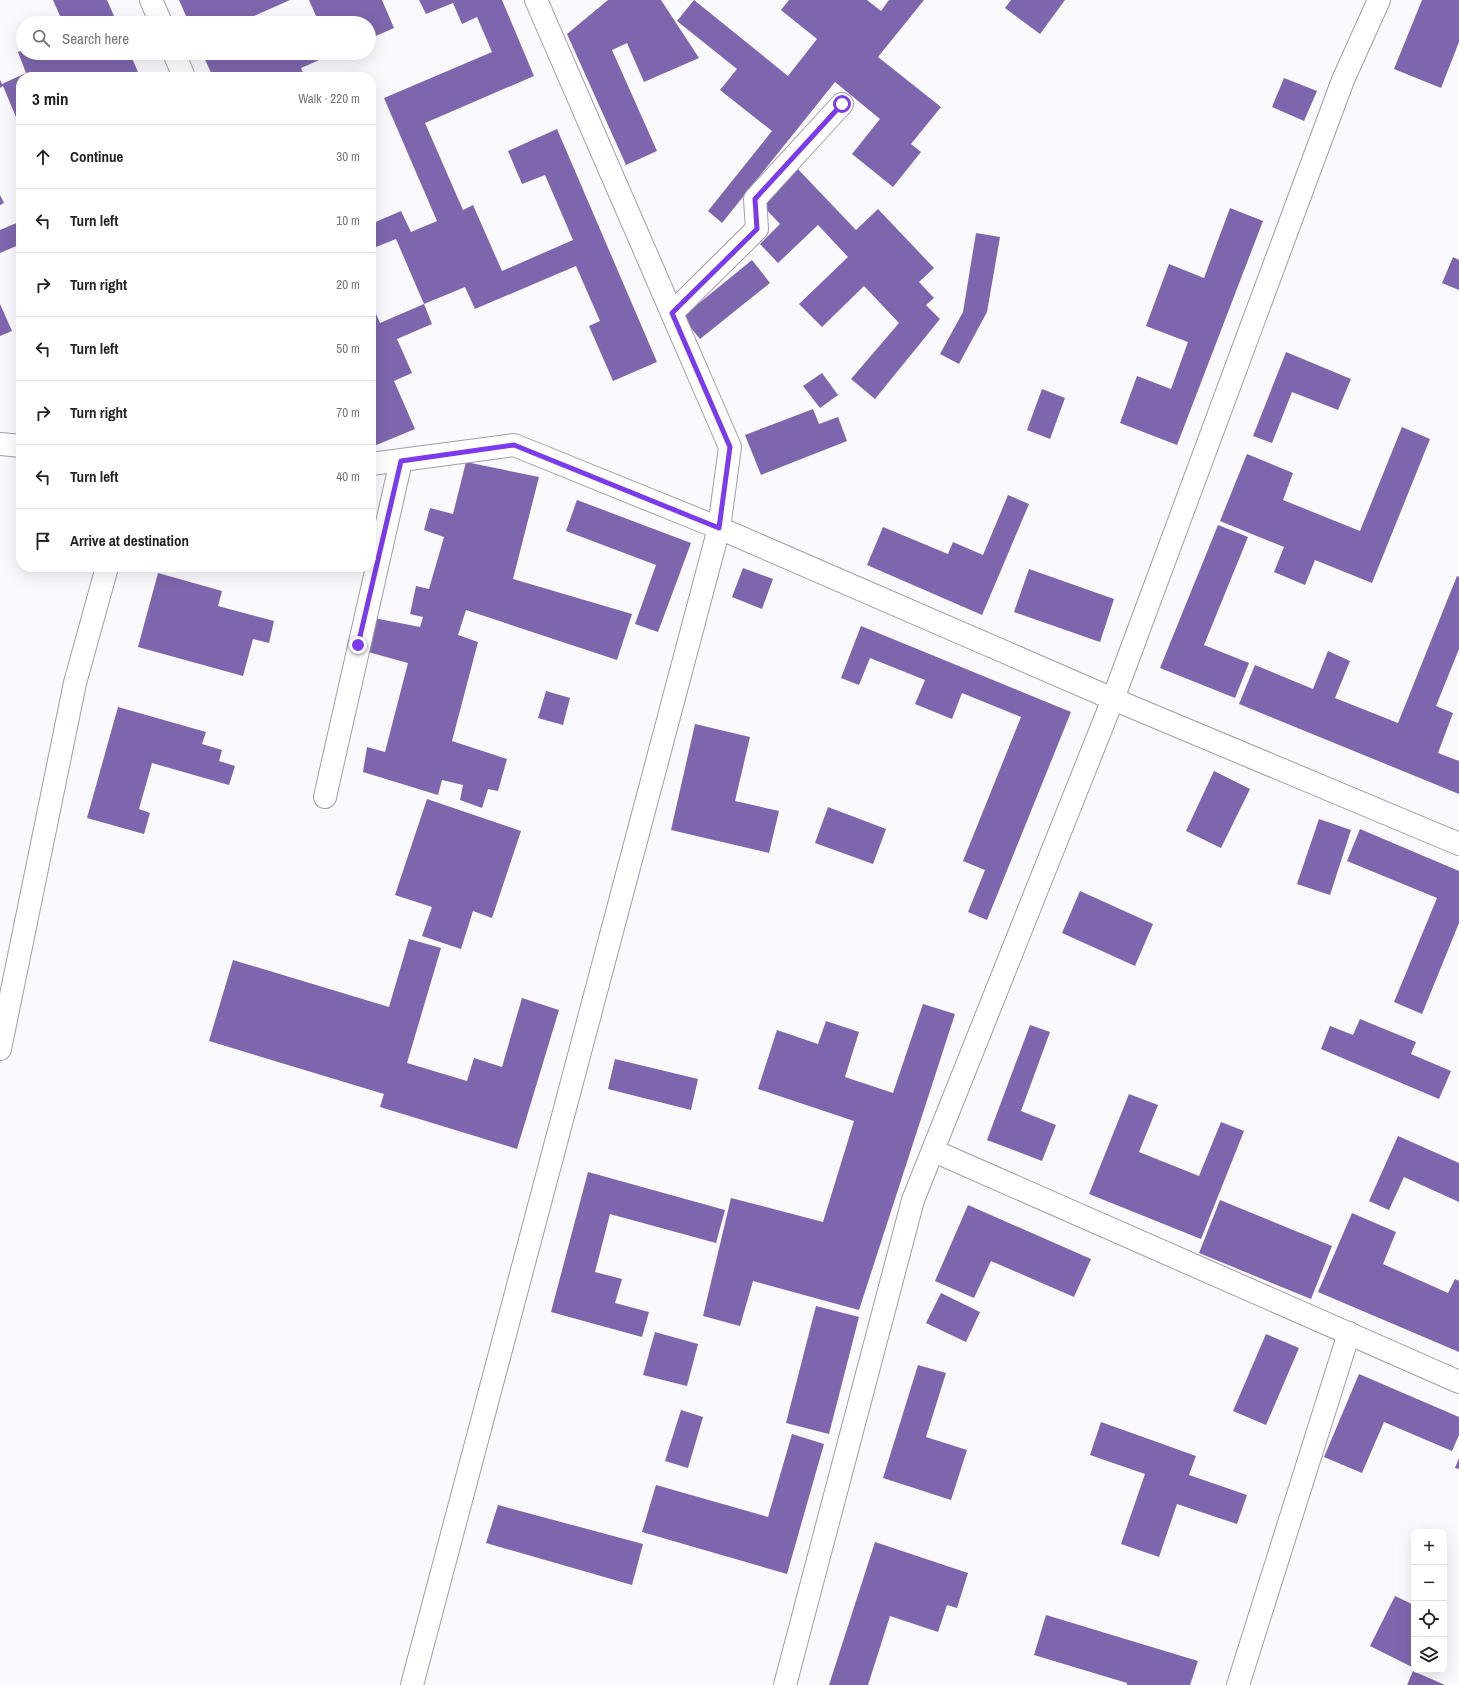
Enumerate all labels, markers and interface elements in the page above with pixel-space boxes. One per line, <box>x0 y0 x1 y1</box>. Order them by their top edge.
search box <box>16 16 376 60</box>
icon: search <box>30 27 52 49</box>
text: Search here <box>62 28 129 49</box>
text: 3 min <box>32 87 68 110</box>
text: Walk · 220 m <box>298 90 360 107</box>
route start <box>833 95 851 113</box>
icon: ahead <box>32 146 54 168</box>
text: Continue <box>70 146 123 167</box>
text: 30 m <box>336 148 360 165</box>
icon: left <box>32 210 54 232</box>
text: Turn left <box>70 210 118 231</box>
text: 10 m <box>336 212 360 229</box>
icon: right <box>32 274 54 296</box>
text: Turn right <box>70 274 127 295</box>
text: 20 m <box>336 276 360 293</box>
icon: left <box>32 338 54 360</box>
text: Turn left <box>70 338 118 359</box>
text: 50 m <box>336 340 360 357</box>
icon: right <box>32 402 54 424</box>
text: Turn right <box>70 402 127 423</box>
text: 70 m <box>336 404 360 421</box>
icon: left <box>32 466 54 488</box>
text: Turn left <box>70 466 118 487</box>
text: 40 m <box>336 468 360 485</box>
icon: arrive <box>32 530 54 552</box>
text: Arrive at destination <box>70 530 189 551</box>
route end <box>349 636 367 654</box>
map controls <box>1411 1529 1447 1673</box>
button: + <box>1411 1529 1447 1565</box>
button: − <box>1411 1565 1447 1601</box>
button: locate <box>1411 1601 1447 1637</box>
button: layers <box>1411 1637 1447 1673</box>

